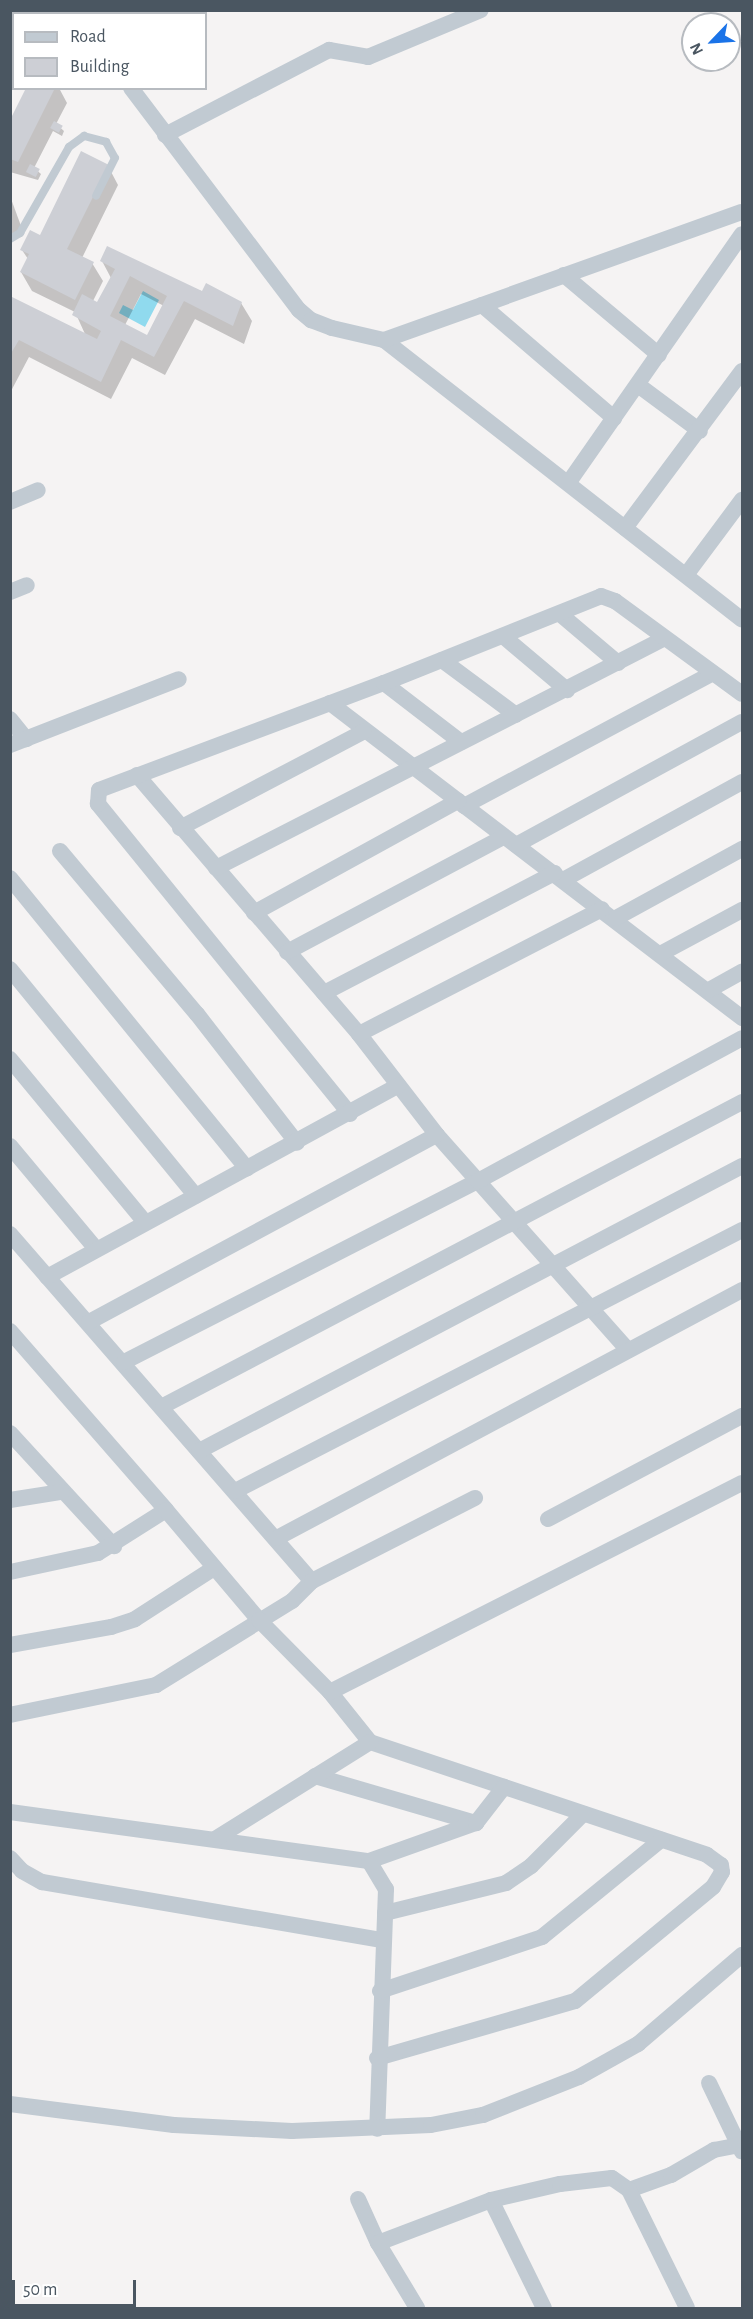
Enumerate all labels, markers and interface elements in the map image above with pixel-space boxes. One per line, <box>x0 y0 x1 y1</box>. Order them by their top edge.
legend <box>12 12 207 90</box>
north arrow <box>681 12 741 72</box>
text: Road <box>70 28 106 46</box>
text: N <box>687 40 706 57</box>
text: Building <box>70 58 129 76</box>
scale bar <box>15 2268 140 2306</box>
text: 50 m <box>23 2281 57 2299</box>

